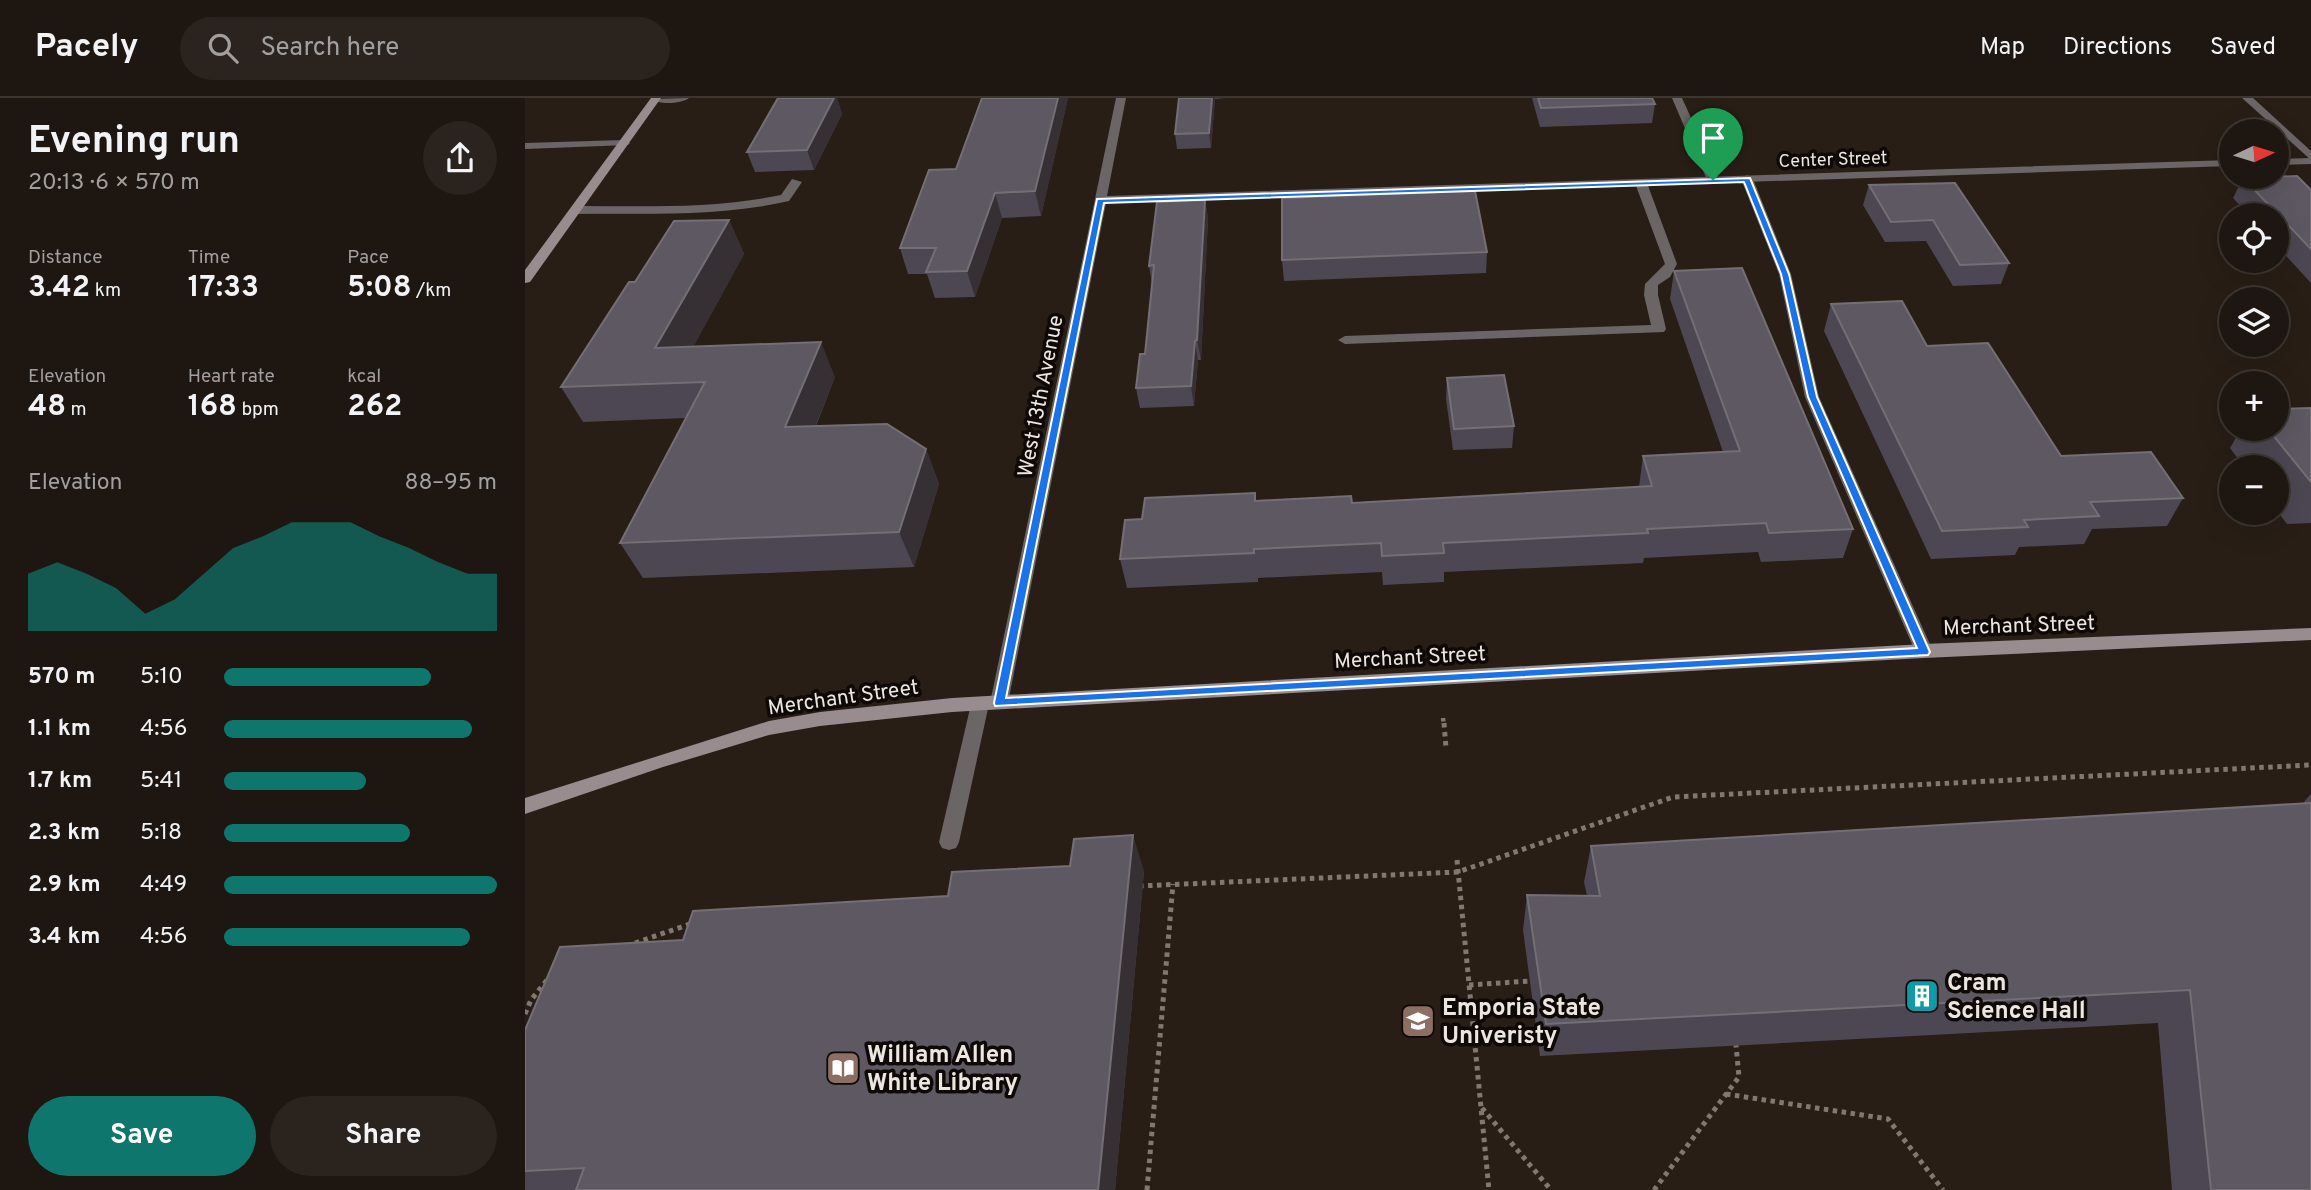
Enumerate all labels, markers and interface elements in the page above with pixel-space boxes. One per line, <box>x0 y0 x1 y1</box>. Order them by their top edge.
search box <box>180 17 670 80</box>
text: Pacely <box>35 27 138 69</box>
icon: search <box>204 29 242 67</box>
text: Search here <box>260 32 399 65</box>
text: Map <box>1980 33 2025 63</box>
text: Directions <box>2063 33 2172 63</box>
text: Saved <box>2210 33 2276 63</box>
pin <box>1683 108 1743 180</box>
text: Evening run <box>28 118 240 167</box>
icon: arrive <box>1694 119 1732 157</box>
north arrow <box>2219 119 2289 189</box>
map controls <box>2219 119 2289 525</box>
button: share <box>423 121 497 195</box>
street label: Center Street <box>1778 147 1888 174</box>
text: 20:13 · 6 × 570 m <box>28 169 200 198</box>
button: locate <box>2219 203 2289 273</box>
text: Distance <box>28 246 103 270</box>
text: Time <box>188 246 230 270</box>
text: Pace <box>347 246 389 270</box>
text: 3.42 <box>28 270 90 307</box>
text: 17:33 <box>188 270 259 307</box>
text: 5:08 <box>347 270 412 307</box>
text: km <box>90 279 121 303</box>
text: /km <box>412 279 451 303</box>
button: layers <box>2219 287 2289 357</box>
street label: West 13th Avenue <box>1013 313 1070 480</box>
text: Elevation <box>28 365 106 389</box>
text: Heart rate <box>188 365 275 389</box>
text: kcal <box>347 365 381 389</box>
button: + <box>2219 371 2289 441</box>
text: 48 <box>28 389 66 426</box>
text: 168 <box>188 389 237 426</box>
text: 262 <box>347 389 402 426</box>
text: m <box>66 398 87 422</box>
text: bpm <box>237 398 279 422</box>
button: − <box>2219 455 2289 525</box>
text: Elevation <box>28 469 123 498</box>
text: 88–95 m <box>404 469 497 498</box>
street label: Merchant Street <box>1943 610 2095 643</box>
street label: Merchant Street <box>1333 641 1487 676</box>
text: 570 m <box>28 663 95 692</box>
text: 5:10 <box>140 663 183 692</box>
street label: Merchant Street <box>766 675 920 722</box>
text: 1.1 km <box>28 715 91 744</box>
text: 4:56 <box>140 715 187 744</box>
text: 1.7 km <box>28 767 92 796</box>
text: 5:41 <box>140 767 182 796</box>
text: 2.3 km <box>28 819 100 848</box>
text: 5:18 <box>140 819 182 848</box>
text: 2.9 km <box>28 871 101 900</box>
text: 4:49 <box>140 871 187 900</box>
text: 3.4 km <box>28 923 100 952</box>
text: 4:56 <box>140 923 187 952</box>
place label: Cram Science Hall <box>1947 969 2086 1027</box>
building icon: Cram Science Hall <box>1903 977 1941 1015</box>
place label: Emporia State Univeristy <box>1442 994 1601 1052</box>
school or university icon: Emporia State Univeristy <box>1399 1002 1437 1040</box>
place label: William Allen White Library <box>867 1041 1018 1099</box>
library icon: William Allen White Library <box>824 1049 862 1087</box>
button: Save <box>28 1096 256 1176</box>
button: Share <box>270 1096 497 1176</box>

